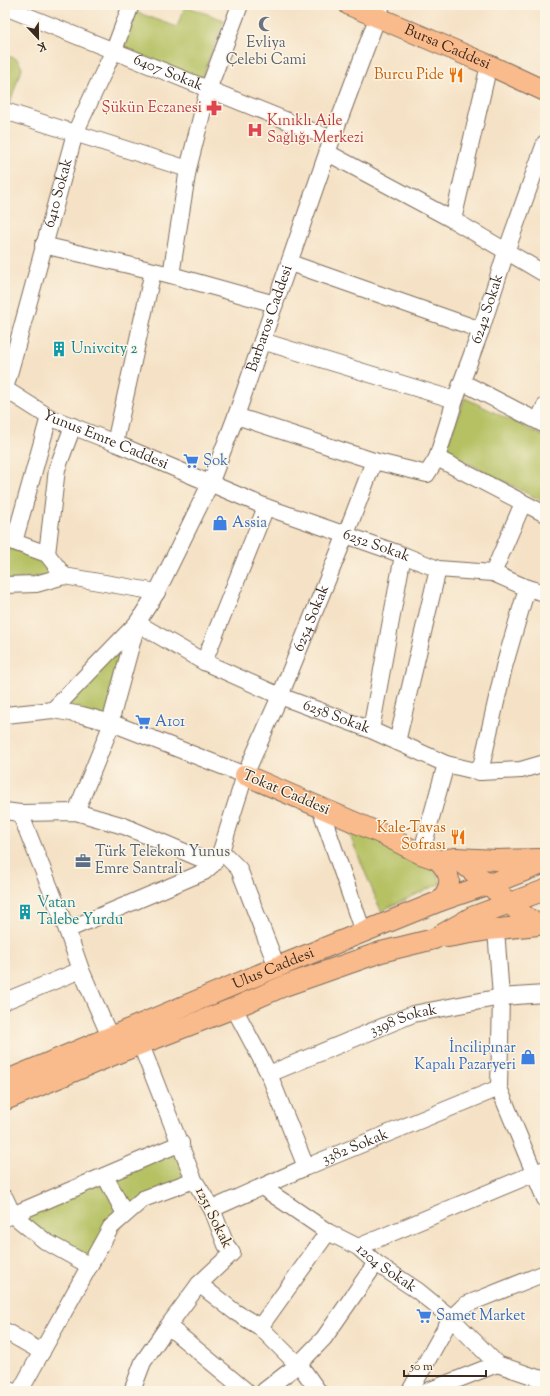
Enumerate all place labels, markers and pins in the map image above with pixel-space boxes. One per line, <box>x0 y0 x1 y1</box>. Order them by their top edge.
mosque icon: Evliya Çelebi Cami <box>257 15 275 33</box>
place label: Evliya Çelebi Cami <box>226 33 306 71</box>
place label: Burcu Pide <box>374 65 444 86</box>
restaurant icon: Burcu Pide <box>447 66 465 84</box>
place label: Şükün Eczanesi <box>102 98 202 119</box>
pharmacy icon: Şükün Eczanesi <box>205 99 223 117</box>
place label: Kınıklı Aile Sağlığı Merkezi <box>267 111 364 149</box>
hospital icon: Kınıklı Aile Sağlığı Merkezi <box>246 121 264 139</box>
place label: Univcity 2 <box>71 339 137 360</box>
building icon: Univcity 2 <box>50 340 68 358</box>
place label: Şok <box>203 451 228 472</box>
supermarket icon: Şok <box>182 452 200 470</box>
place label: Assia <box>232 513 267 534</box>
shop icon: Assia <box>211 514 229 532</box>
place label: A101 <box>155 712 185 733</box>
supermarket icon: A101 <box>134 713 152 731</box>
place label: Kale-Tavas Sofrası <box>377 818 446 856</box>
restaurant icon: Kale-Tavas Sofrası <box>449 828 467 846</box>
place label: Türk Telekom Yunus Emre Santrali <box>95 842 230 880</box>
office icon: Türk Telekom Yunus Emre Santrali <box>74 852 92 870</box>
place label: Vatan Talebe Yurdu <box>37 893 124 931</box>
building icon: Vatan Talebe Yurdu <box>16 903 34 921</box>
place label: İncilipınar Kapalı Pazaryeri <box>414 1037 516 1076</box>
shop icon: İncilipınar Kapalı Pazaryeri <box>519 1048 537 1066</box>
place label: Samet Market <box>436 1306 525 1327</box>
supermarket icon: Samet Market <box>415 1307 433 1325</box>

